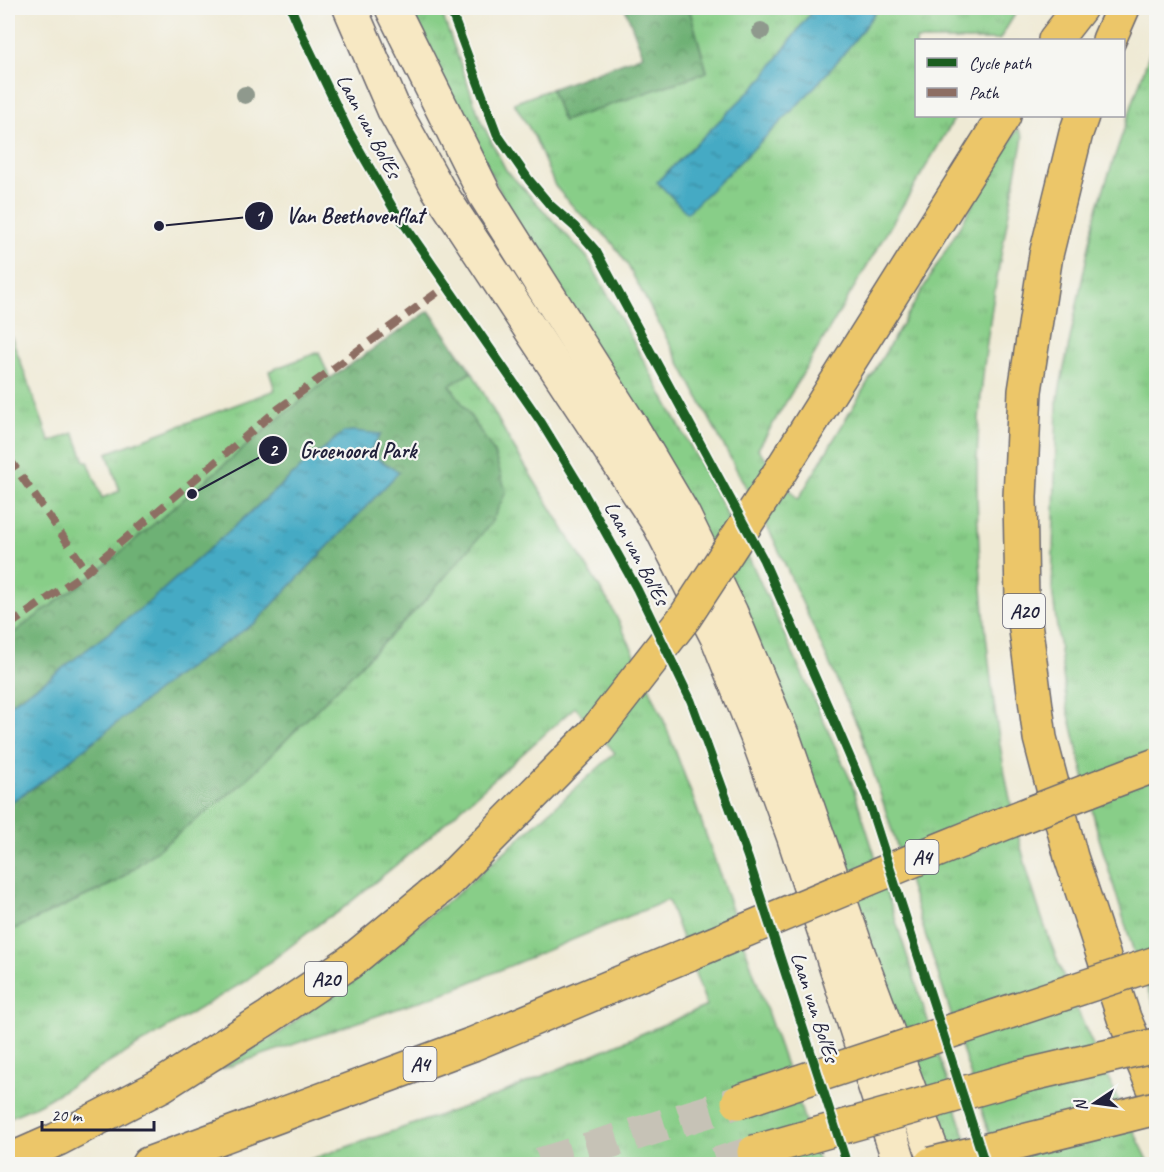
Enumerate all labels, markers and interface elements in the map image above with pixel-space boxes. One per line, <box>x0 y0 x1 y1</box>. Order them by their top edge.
legend <box>915 39 1125 117</box>
text: Cycle path <box>969 52 1032 74</box>
street label: Laan van Bol'Es <box>331 70 408 184</box>
text: Path <box>969 82 999 104</box>
callout: Van Beethovenflat <box>244 196 436 236</box>
text: Van Beethovenflat <box>286 202 428 230</box>
text: 1 <box>255 205 265 227</box>
callout: Groenoord Park <box>258 430 429 470</box>
text: Groenoord Park <box>300 437 418 465</box>
text: 2 <box>269 439 279 461</box>
street label: Laan van Bol'Es <box>599 497 676 611</box>
road number: A20 <box>1003 594 1045 628</box>
road number: A4 <box>906 840 938 874</box>
street label: Laan van Bol'Es <box>785 949 846 1067</box>
road number: A20 <box>305 962 347 996</box>
road number: A4 <box>404 1047 436 1081</box>
north arrow <box>1065 1073 1125 1133</box>
scale bar <box>42 1094 154 1132</box>
text: N <box>1070 1096 1092 1113</box>
text: 20 m <box>51 1104 84 1126</box>

